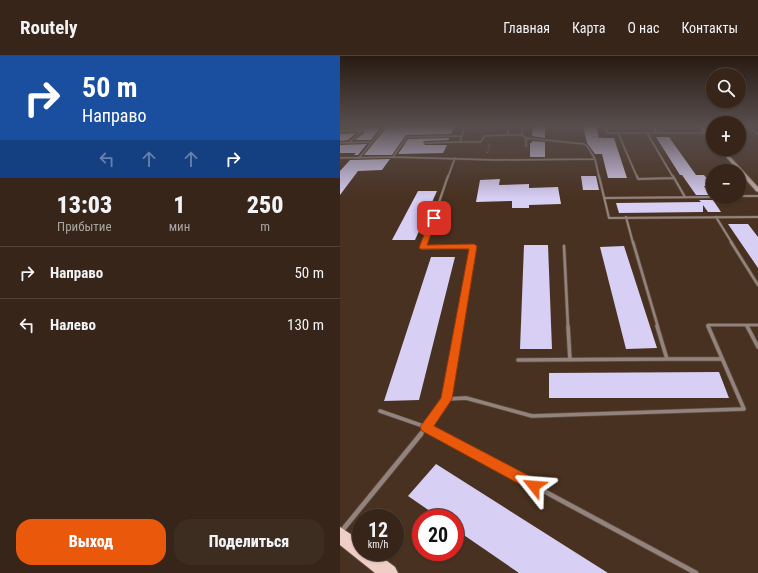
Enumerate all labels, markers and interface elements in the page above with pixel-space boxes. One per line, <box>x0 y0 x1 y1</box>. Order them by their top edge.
text: Routely <box>20 16 77 39</box>
text: Главная <box>503 20 550 36</box>
text: Карта <box>572 20 605 36</box>
text: О нас <box>627 20 659 36</box>
text: Контакты <box>681 20 738 36</box>
map controls <box>706 68 746 204</box>
button: search <box>706 68 746 108</box>
text: 50 m <box>82 71 138 104</box>
icon: right <box>16 72 68 124</box>
text: Направо <box>82 105 147 126</box>
button: + <box>706 116 746 156</box>
icon: left <box>96 148 118 170</box>
icon: ahead <box>138 148 160 170</box>
icon: ahead <box>180 148 202 170</box>
icon: right <box>222 148 244 170</box>
button: − <box>706 164 746 204</box>
text: 13:03 <box>57 191 112 219</box>
text: 1 <box>173 191 186 219</box>
text: 250 <box>247 191 283 219</box>
pin <box>417 201 451 235</box>
icon: arrive <box>423 207 445 229</box>
text: Прибытие <box>57 219 112 234</box>
text: мин <box>169 219 190 234</box>
text: m <box>260 219 270 234</box>
icon: right <box>16 262 38 284</box>
text: Направо <box>50 264 103 282</box>
text: 50 m <box>294 264 324 282</box>
icon: left <box>16 314 38 336</box>
text: Налево <box>50 316 96 334</box>
text: 130 m <box>287 316 324 334</box>
position arrow <box>513 465 555 507</box>
speed limit sign: 20 <box>412 509 464 561</box>
text: 12 <box>368 518 388 542</box>
button: Выход <box>16 519 166 565</box>
button: Поделиться <box>174 519 324 565</box>
text: km/h <box>368 539 388 550</box>

